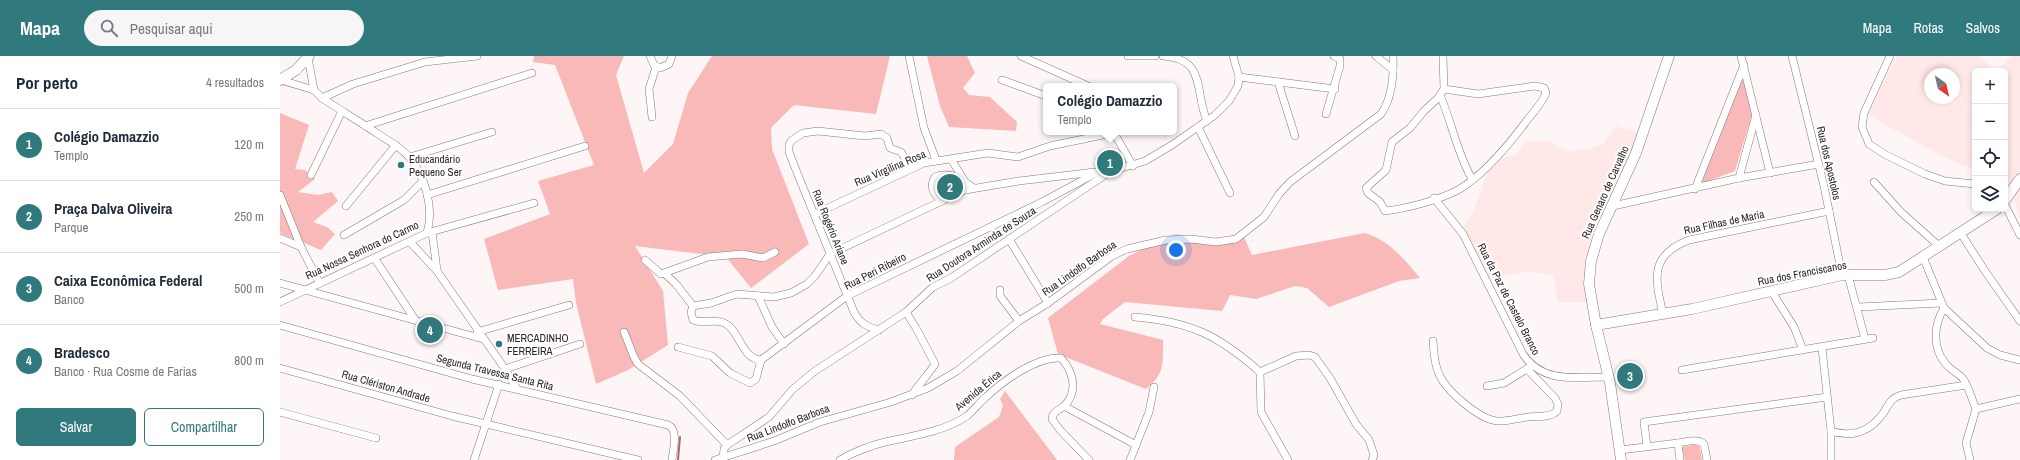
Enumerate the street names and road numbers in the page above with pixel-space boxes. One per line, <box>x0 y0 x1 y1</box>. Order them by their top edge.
street label: Rua dos Apostolos <box>1814 125 1844 202</box>
street label: Rua Genaro de Carvalho <box>1578 143 1632 241</box>
street label: Rua Virgilina Rosa <box>852 147 928 189</box>
street label: Rua Rogério Ariane <box>810 187 852 267</box>
street label: Rua Doutora Arminda de Souza <box>924 203 1038 285</box>
street label: Rua Filhas de Maria <box>1683 207 1765 237</box>
street label: Rua Nossa Senhora do Carmo <box>303 218 421 282</box>
street label: Rua Lindolfo Barbosa <box>1039 237 1119 299</box>
street label: Rua da Paz de Castelo Branco <box>1475 241 1543 357</box>
street label: Rua Peri Ribeiro <box>842 249 908 293</box>
street label: Rua dos Franciscanos <box>1756 257 1848 288</box>
street label: Segunda Travessa Santa Rita <box>435 351 555 393</box>
street label: Avenida Érica <box>951 366 1004 414</box>
street label: Rua Clériston Andrade <box>340 367 432 405</box>
street label: Rua Lindolfo Barbosa <box>745 401 831 445</box>

